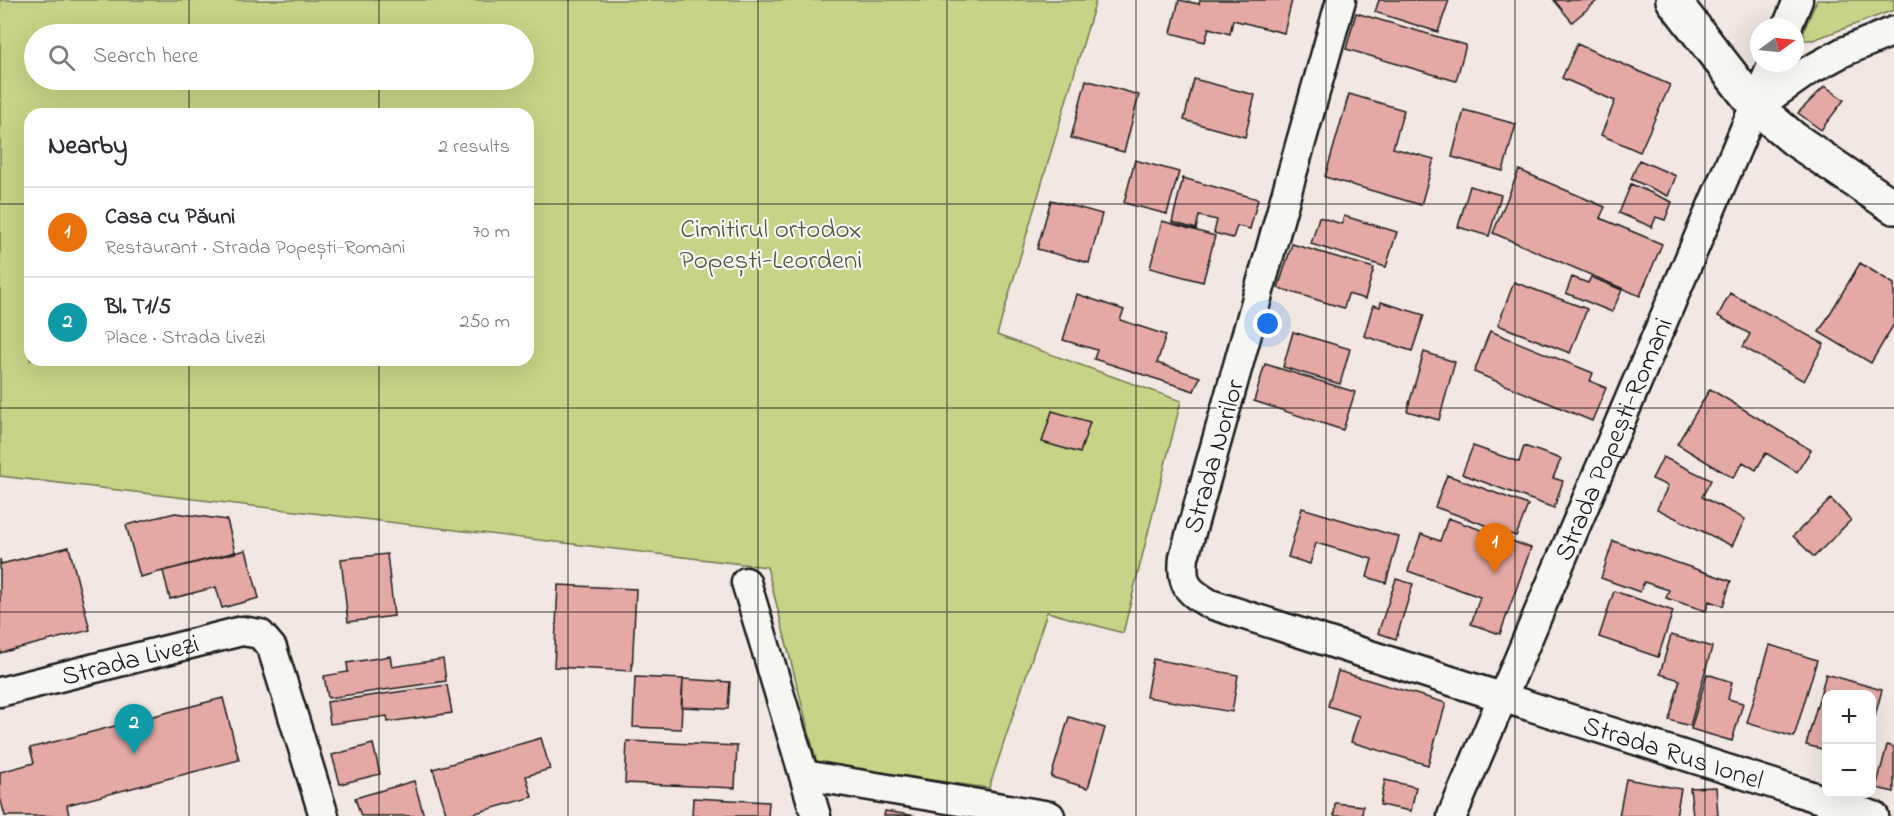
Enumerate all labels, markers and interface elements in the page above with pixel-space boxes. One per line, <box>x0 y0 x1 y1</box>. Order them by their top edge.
north arrow <box>1750 18 1804 72</box>
search box <box>24 24 534 90</box>
icon: search <box>45 41 78 74</box>
text: Search here <box>93 41 198 73</box>
text: Nearby <box>48 128 127 166</box>
text: 2 results <box>438 133 510 162</box>
text: Casa cu Păuni <box>105 202 235 234</box>
park label: Cimitirul ortodox Popești-Leordeni <box>680 211 862 281</box>
text: 1 <box>64 218 71 247</box>
text: 70 m <box>473 218 510 247</box>
text: Restaurant · Strada Popești-Romani <box>105 234 405 263</box>
text: Bl. T1/5 <box>105 292 171 324</box>
text: 2 <box>63 308 72 337</box>
text: 250 m <box>459 308 510 337</box>
your location <box>1253 309 1282 338</box>
street label: Strada Popești-Romani <box>1546 312 1684 568</box>
text: Place · Strada Livezi <box>105 324 266 353</box>
street label: Strada Norilor <box>1175 375 1256 538</box>
pin: 1 <box>1476 524 1514 573</box>
street label: Strada Livezi <box>58 626 203 698</box>
map controls <box>1822 690 1876 798</box>
button: + <box>1822 690 1876 744</box>
pin: 2 <box>114 704 154 754</box>
street label: Strada Rus Ionel <box>1578 707 1768 801</box>
button: − <box>1822 744 1876 798</box>

